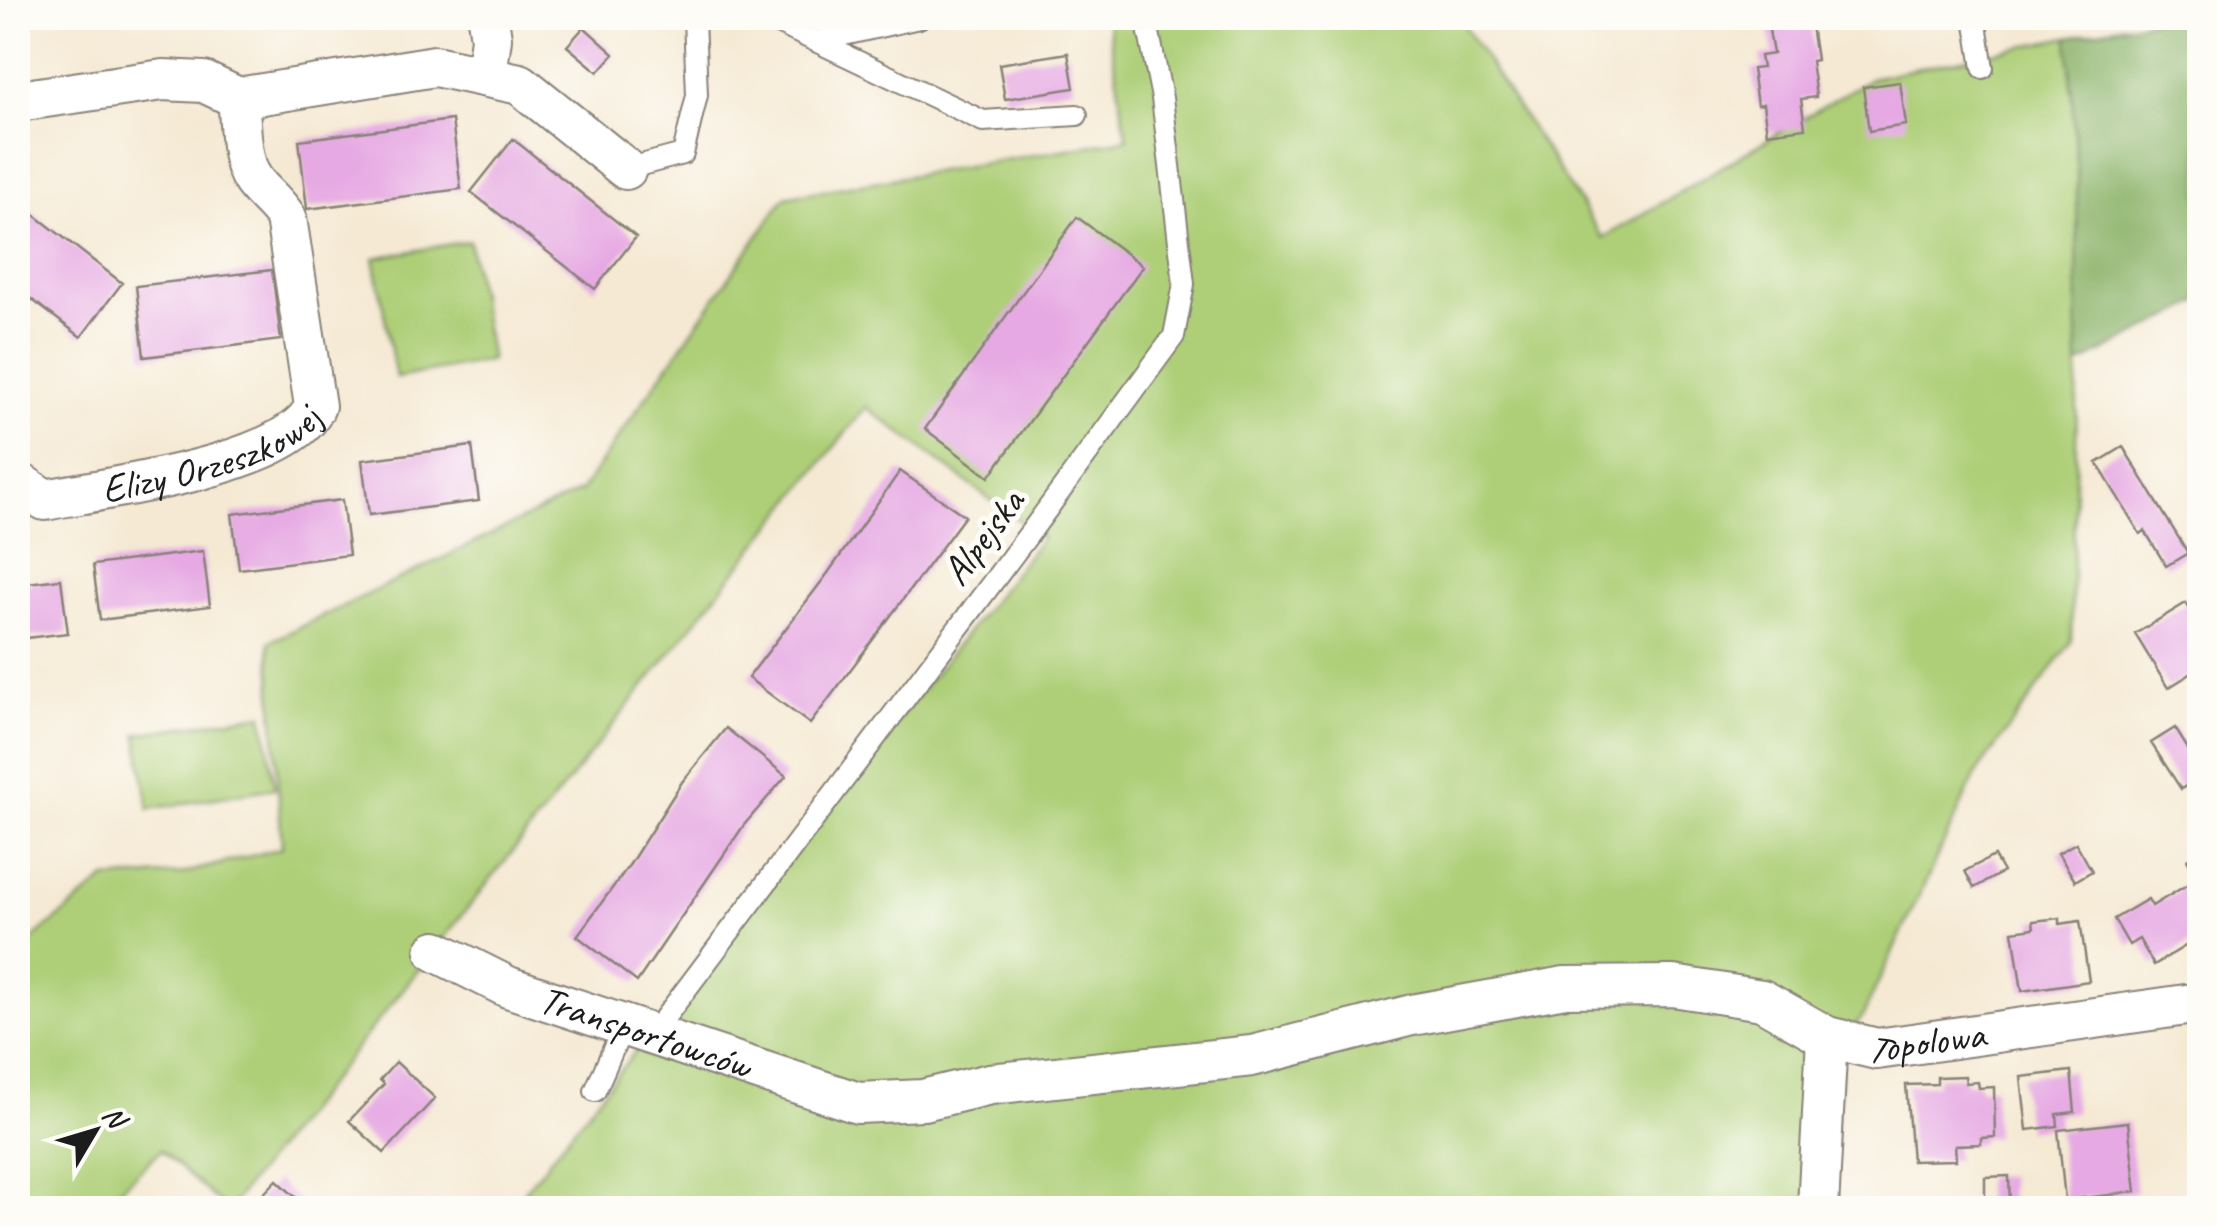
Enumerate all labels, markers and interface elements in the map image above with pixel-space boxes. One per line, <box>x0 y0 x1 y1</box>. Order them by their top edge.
street label: Elizy Orzeszkowej <box>98 394 335 514</box>
street label: Alpejska <box>931 477 1037 595</box>
street label: Transportowców <box>533 974 760 1092</box>
street label: Topolowa <box>1863 1009 1991 1077</box>
north arrow <box>45 1081 145 1181</box>
text: N <box>95 1098 136 1137</box>

